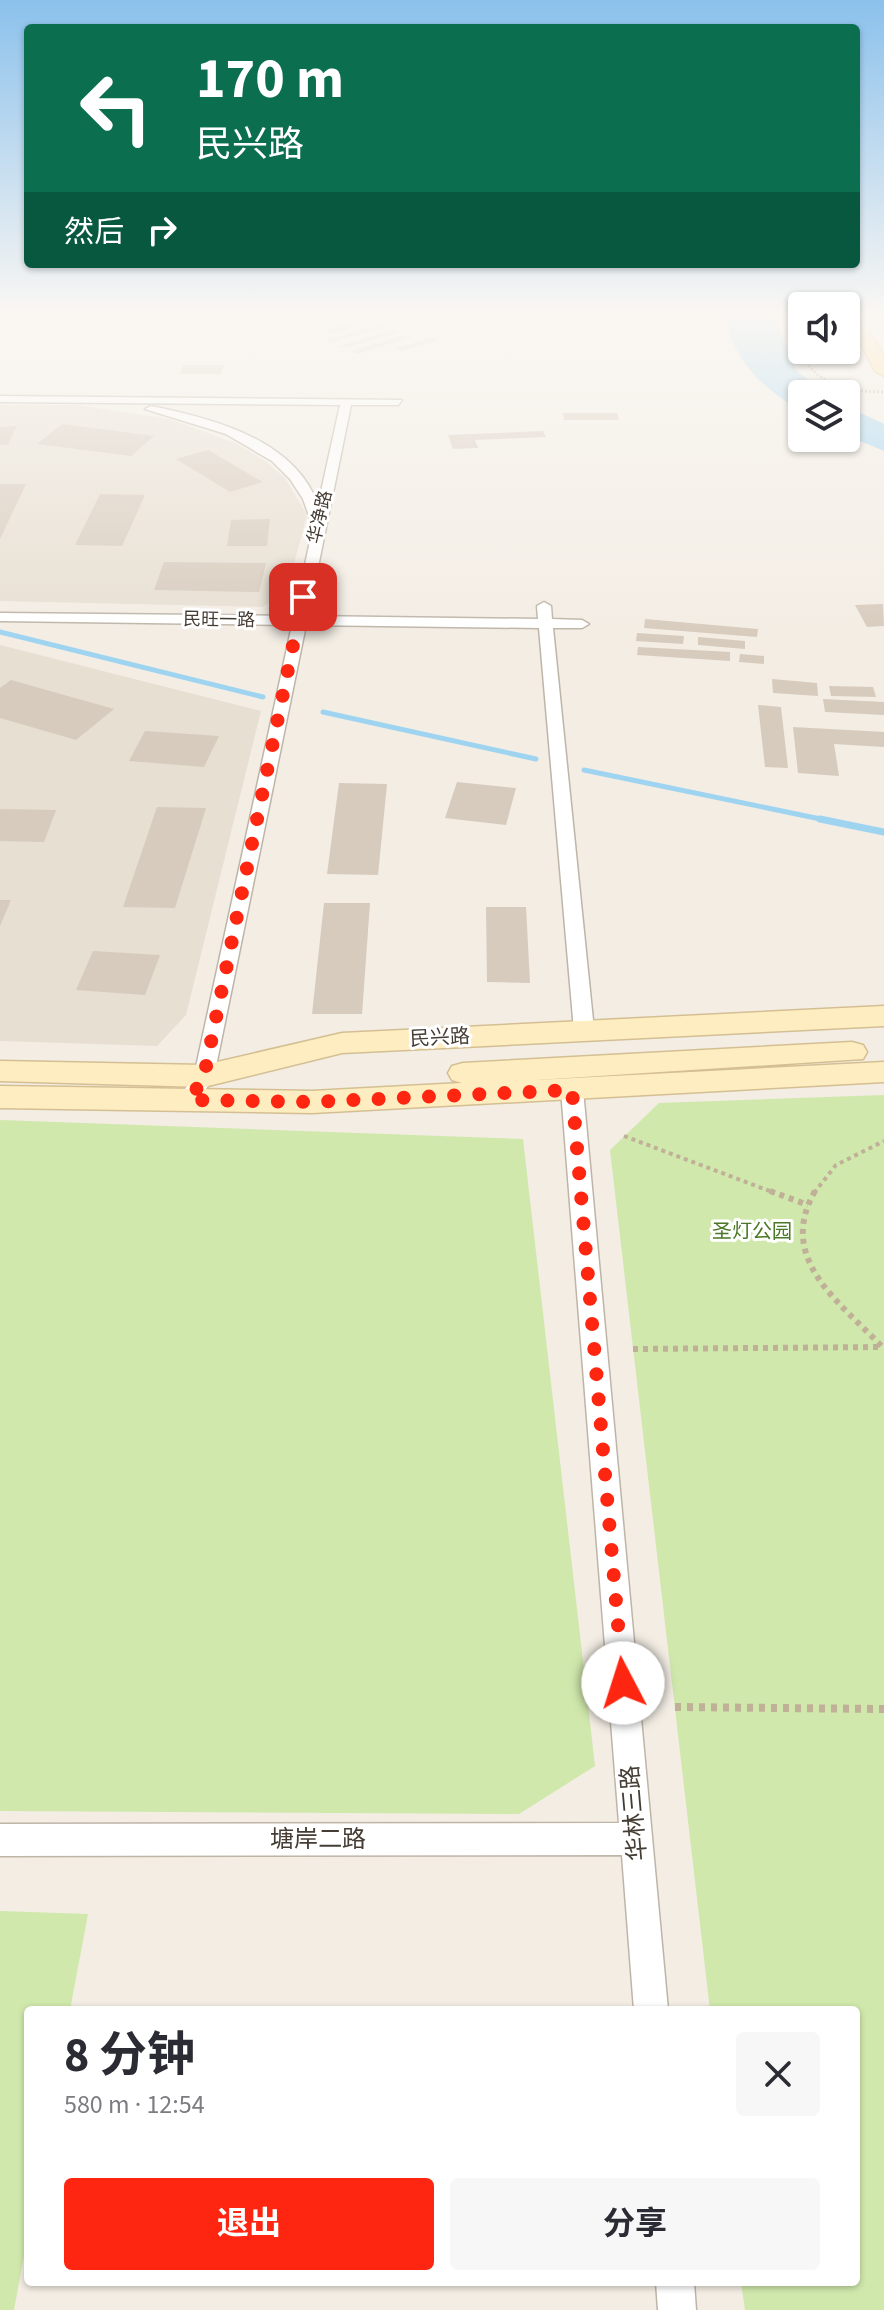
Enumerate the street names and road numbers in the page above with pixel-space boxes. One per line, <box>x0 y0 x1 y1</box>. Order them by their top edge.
street label: 华净路 <box>302 488 338 546</box>
street label: 民旺一路 <box>183 607 255 633</box>
street label: 民兴路 <box>409 1022 471 1054</box>
street label: 华林三路 <box>612 1764 656 1862</box>
street label: 塘岸二路 <box>270 1822 366 1857</box>

